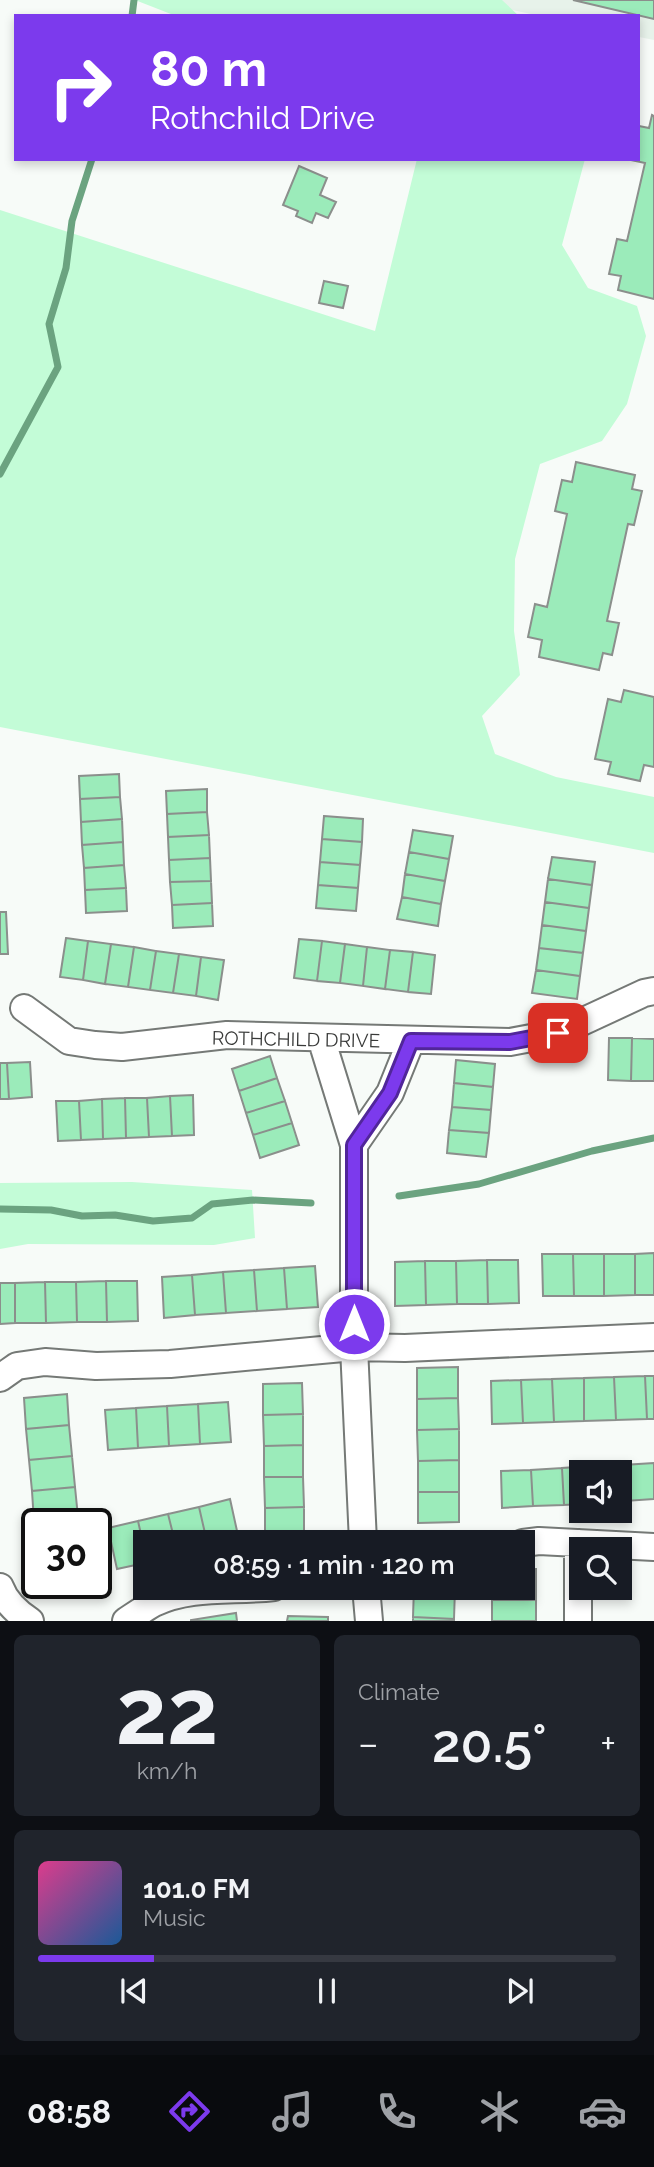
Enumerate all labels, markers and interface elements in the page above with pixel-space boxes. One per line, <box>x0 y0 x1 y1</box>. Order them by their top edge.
text: 80 m <box>150 40 267 97</box>
icon: right <box>35 42 126 133</box>
text: Rothchild Drive <box>150 99 375 136</box>
pin <box>528 1003 588 1063</box>
icon: arrive <box>539 1014 577 1052</box>
street label: ROTHCHILD DRIVE <box>212 1027 380 1051</box>
position arrow <box>317 1287 391 1361</box>
map controls <box>569 1460 632 1600</box>
button: sound <box>569 1460 632 1523</box>
speed limit sign: 30 <box>21 1508 112 1599</box>
button: search <box>569 1537 632 1600</box>
text: 08:59 · 1 min · 120 m <box>213 1550 455 1580</box>
text: 22 <box>116 1658 218 1765</box>
text: Climate <box>358 1678 440 1705</box>
text: 20.5° <box>432 1713 547 1774</box>
text: − <box>358 1721 378 1766</box>
text: + <box>600 1721 616 1766</box>
text: km/h <box>137 1757 197 1784</box>
text: 101.0 FM <box>143 1874 250 1904</box>
text: Music <box>143 1904 206 1931</box>
icon: previous <box>115 1972 153 2010</box>
icon: pause <box>308 1972 346 2010</box>
icon: next <box>501 1972 539 2010</box>
icon: directions <box>165 2087 214 2136</box>
icon: music <box>268 2087 317 2136</box>
icon: phone <box>372 2087 421 2136</box>
icon: climate <box>475 2087 524 2136</box>
icon: car <box>578 2087 627 2136</box>
text: 08:58 <box>27 2093 111 2130</box>

